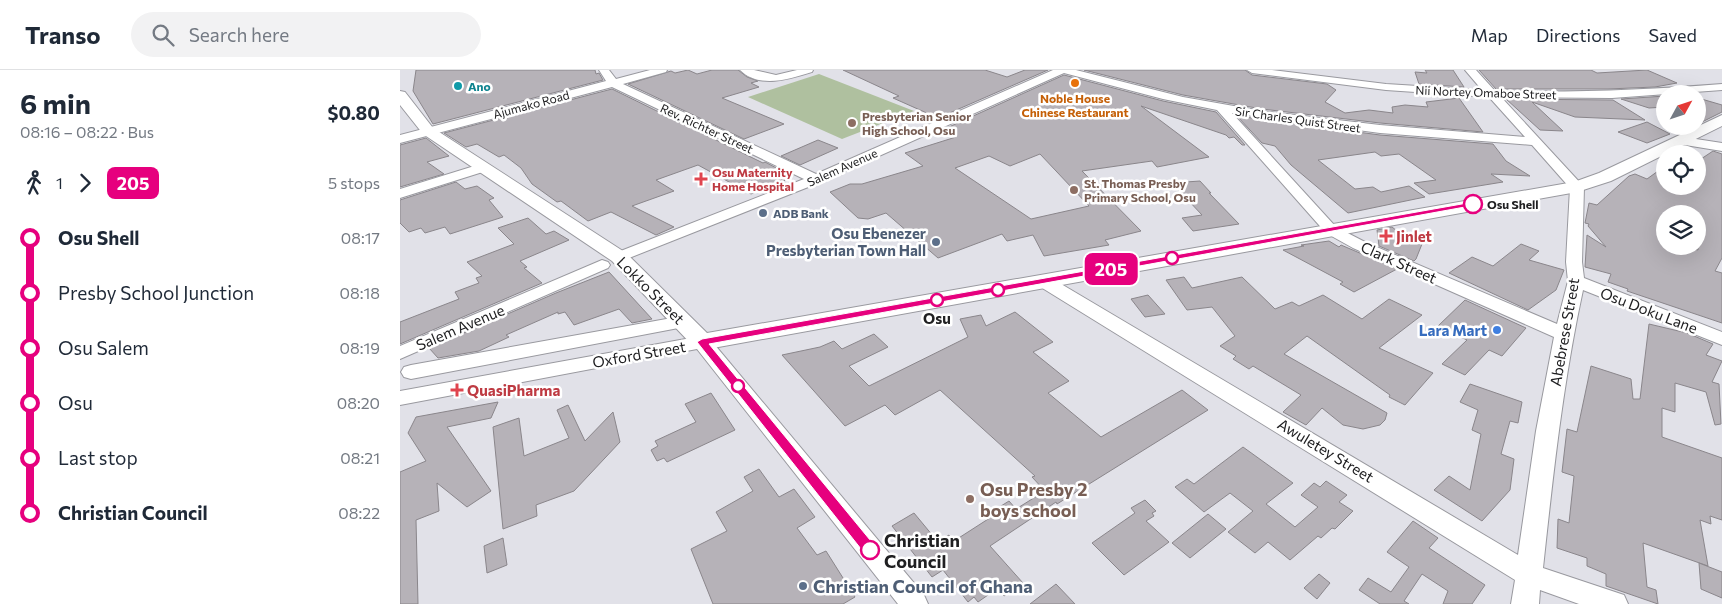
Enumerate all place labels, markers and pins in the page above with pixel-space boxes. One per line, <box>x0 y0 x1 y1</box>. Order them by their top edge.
marker: Noble House Chinese Restaurant <box>1069 77 1081 89</box>
place label: Ano <box>468 79 491 93</box>
marker: Ano <box>452 80 464 92</box>
place label: Noble House Chinese Restaurant <box>1021 91 1129 119</box>
place label: Presbyterian Senior High School, Osu <box>862 109 971 137</box>
marker: Presbyterian Senior High School, Osu <box>846 117 858 129</box>
place label: Osu Maternity Home Hospital <box>712 165 794 193</box>
marker: Osu Maternity Home Hospital <box>694 172 708 186</box>
place label: St. Thomas Presby Primary School, Osu <box>1084 176 1196 204</box>
marker: St. Thomas Presby Primary School, Osu <box>1068 184 1080 196</box>
marker: Osu Shell <box>1463 194 1483 214</box>
place label: Osu Shell <box>1487 197 1539 211</box>
place label: ADB Bank <box>773 206 829 220</box>
marker: ADB Bank <box>757 207 769 219</box>
place label: Osu Ebenezer Presbyterian Town Hall <box>766 224 926 259</box>
place label: Jinlet <box>1396 227 1432 245</box>
marker: Jinlet <box>1380 230 1392 242</box>
marker: Osu Ebenezer Presbyterian Town Hall <box>930 236 942 248</box>
unlabelled marker <box>1165 251 1179 265</box>
unlabelled marker <box>991 283 1005 297</box>
marker: Osu <box>930 293 944 307</box>
place label: Osu <box>923 309 951 327</box>
place label: Lara Mart <box>1419 321 1487 339</box>
marker: Lara Mart <box>1491 324 1503 336</box>
unlabelled marker <box>731 379 745 393</box>
place label: QuasiPharma <box>467 381 560 399</box>
marker: QuasiPharma <box>451 384 463 396</box>
place label: Osu Presby 2 boys school <box>980 478 1087 521</box>
marker: Osu Presby 2 boys school <box>964 493 976 505</box>
place label: Christian Council <box>884 529 960 572</box>
marker: Christian Council <box>860 540 880 560</box>
place label: Christian Council of Ghana <box>813 575 1033 597</box>
marker: Christian Council of Ghana <box>797 580 809 592</box>

